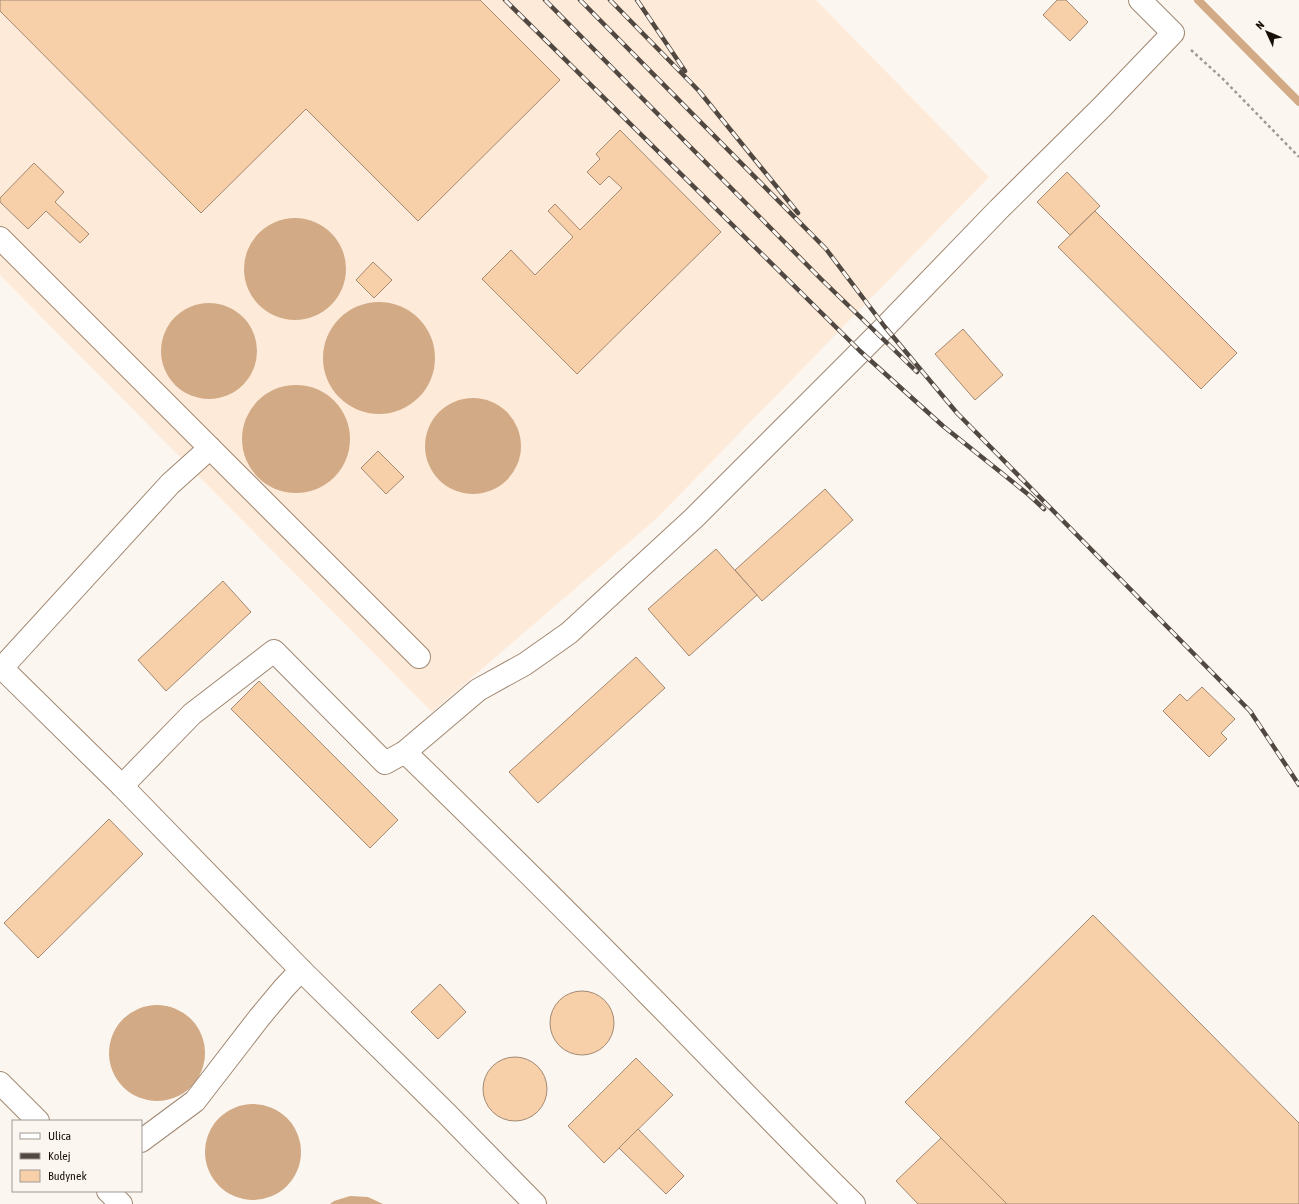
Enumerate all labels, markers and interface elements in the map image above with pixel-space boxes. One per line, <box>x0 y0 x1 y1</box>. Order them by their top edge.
north arrow <box>1247 12 1287 52</box>
text: N <box>1253 19 1266 32</box>
legend <box>12 1120 142 1192</box>
text: Ulica <box>48 1129 71 1143</box>
text: Kolej <box>48 1149 71 1163</box>
text: Budynek <box>48 1169 87 1183</box>

